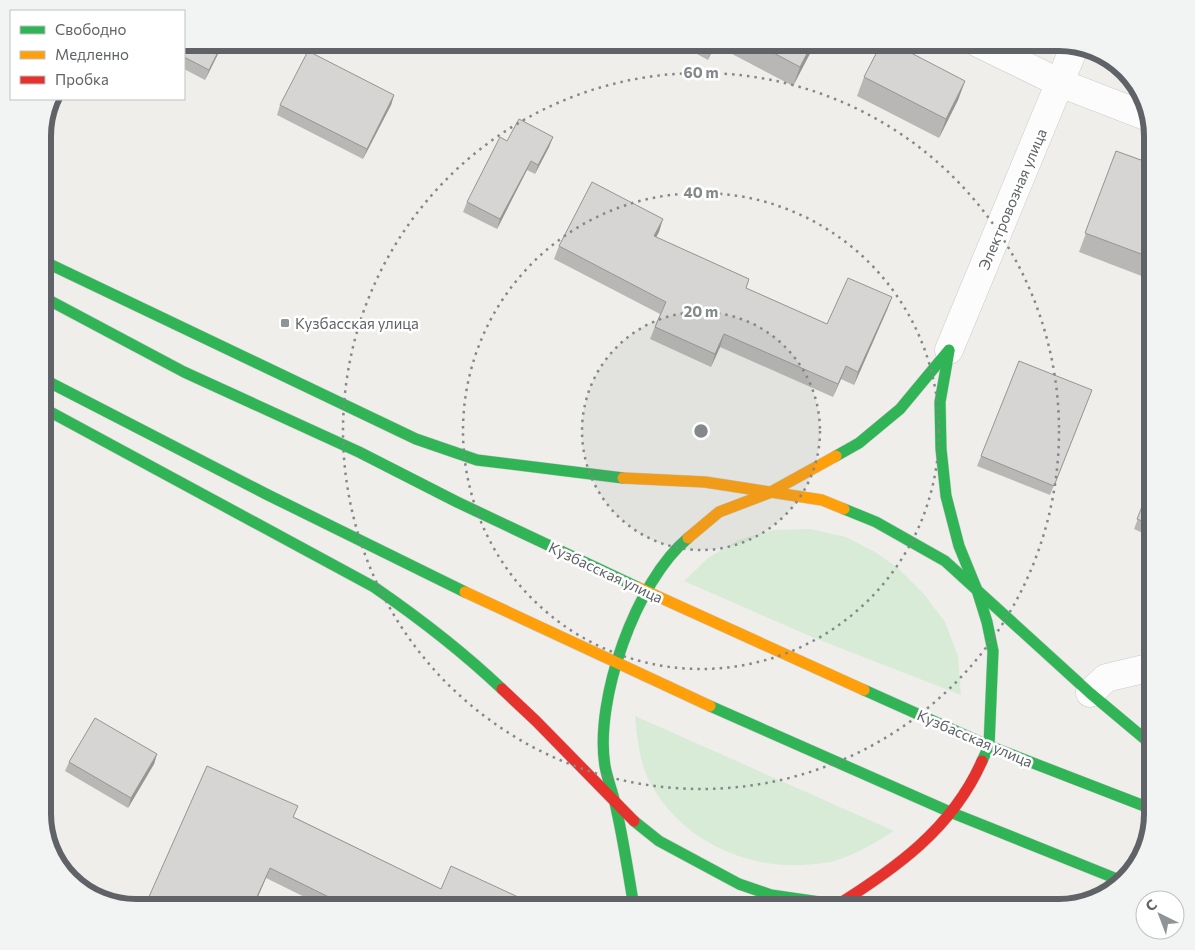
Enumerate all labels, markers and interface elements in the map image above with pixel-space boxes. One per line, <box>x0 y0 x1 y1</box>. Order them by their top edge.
legend <box>10 10 185 100</box>
text: Свободно <box>55 20 126 38</box>
text: Медленно <box>55 45 129 63</box>
text: 60 m <box>683 63 719 81</box>
text: Пробка <box>55 70 109 88</box>
street label: Электровозная улица <box>974 126 1050 272</box>
text: 40 m <box>683 183 719 201</box>
text: 20 m <box>684 302 718 320</box>
place label: Кузбасская улица <box>295 314 419 332</box>
marker: Кузбасская улица <box>279 317 291 329</box>
centre of rings <box>692 422 710 440</box>
street label: Кузбасская улица <box>546 538 666 606</box>
street label: Кузбасская улица <box>914 706 1036 770</box>
north arrow <box>1135 890 1185 940</box>
text: С <box>1142 895 1160 914</box>

